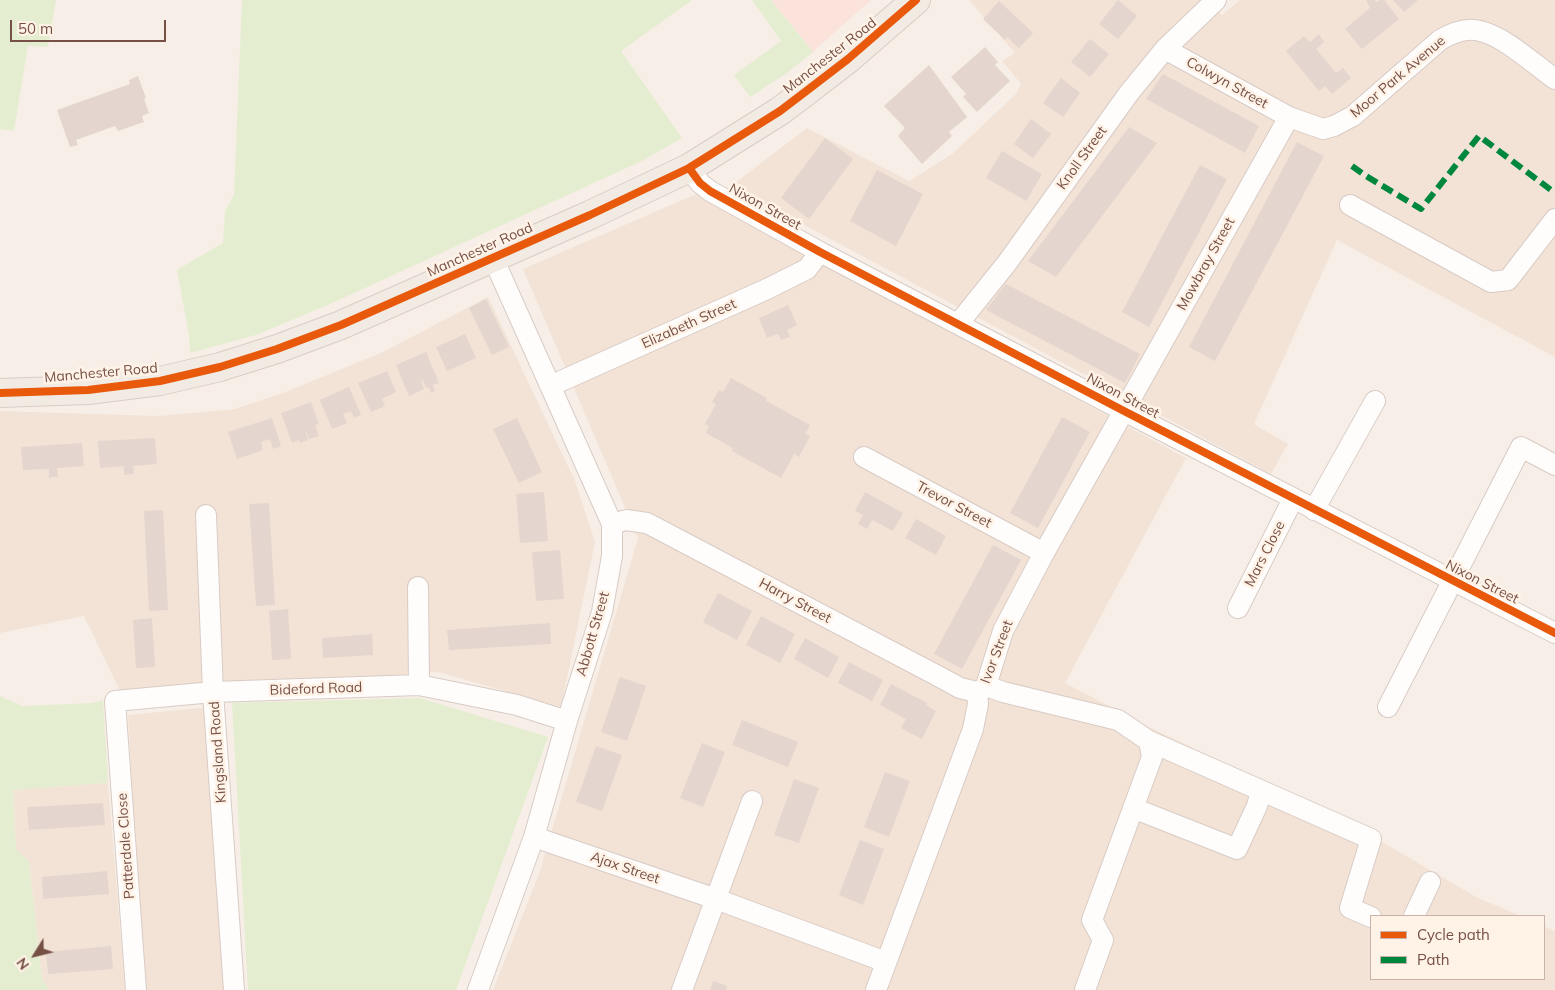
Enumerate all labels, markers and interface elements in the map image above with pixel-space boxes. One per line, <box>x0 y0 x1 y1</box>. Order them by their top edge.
scale bar <box>12 10 169 42</box>
street label: Manchester Road <box>780 14 880 98</box>
text: 50 m <box>18 19 53 38</box>
street label: Moor Park Avenue <box>1347 32 1449 122</box>
street label: Colwyn Street <box>1183 54 1271 112</box>
street label: Knoll Street <box>1053 123 1111 193</box>
street label: Nixon Street <box>726 180 804 234</box>
street label: Mowbray Street <box>1174 215 1238 313</box>
street label: Manchester Road <box>425 219 535 281</box>
street label: Elizabeth Street <box>639 296 739 352</box>
street label: Manchester Road <box>44 360 158 386</box>
street label: Nixon Street <box>1084 370 1162 422</box>
street label: Trevor Street <box>914 478 994 532</box>
street label: Mars Close <box>1241 518 1289 590</box>
street label: Nixon Street <box>1443 556 1521 608</box>
street label: Harry Street <box>756 575 834 627</box>
street label: Abbott Street <box>573 590 613 678</box>
street label: Ivor Street <box>977 618 1017 686</box>
street label: Bideford Road <box>269 679 363 699</box>
street label: Kingsland Road <box>206 700 230 804</box>
street label: Patterdale Close <box>114 792 138 900</box>
street label: Ajax Street <box>588 848 662 888</box>
legend <box>1370 915 1545 980</box>
text: Cycle path <box>1417 925 1490 944</box>
north arrow <box>10 930 60 980</box>
text: Path <box>1417 950 1449 969</box>
text: N <box>12 954 33 973</box>

